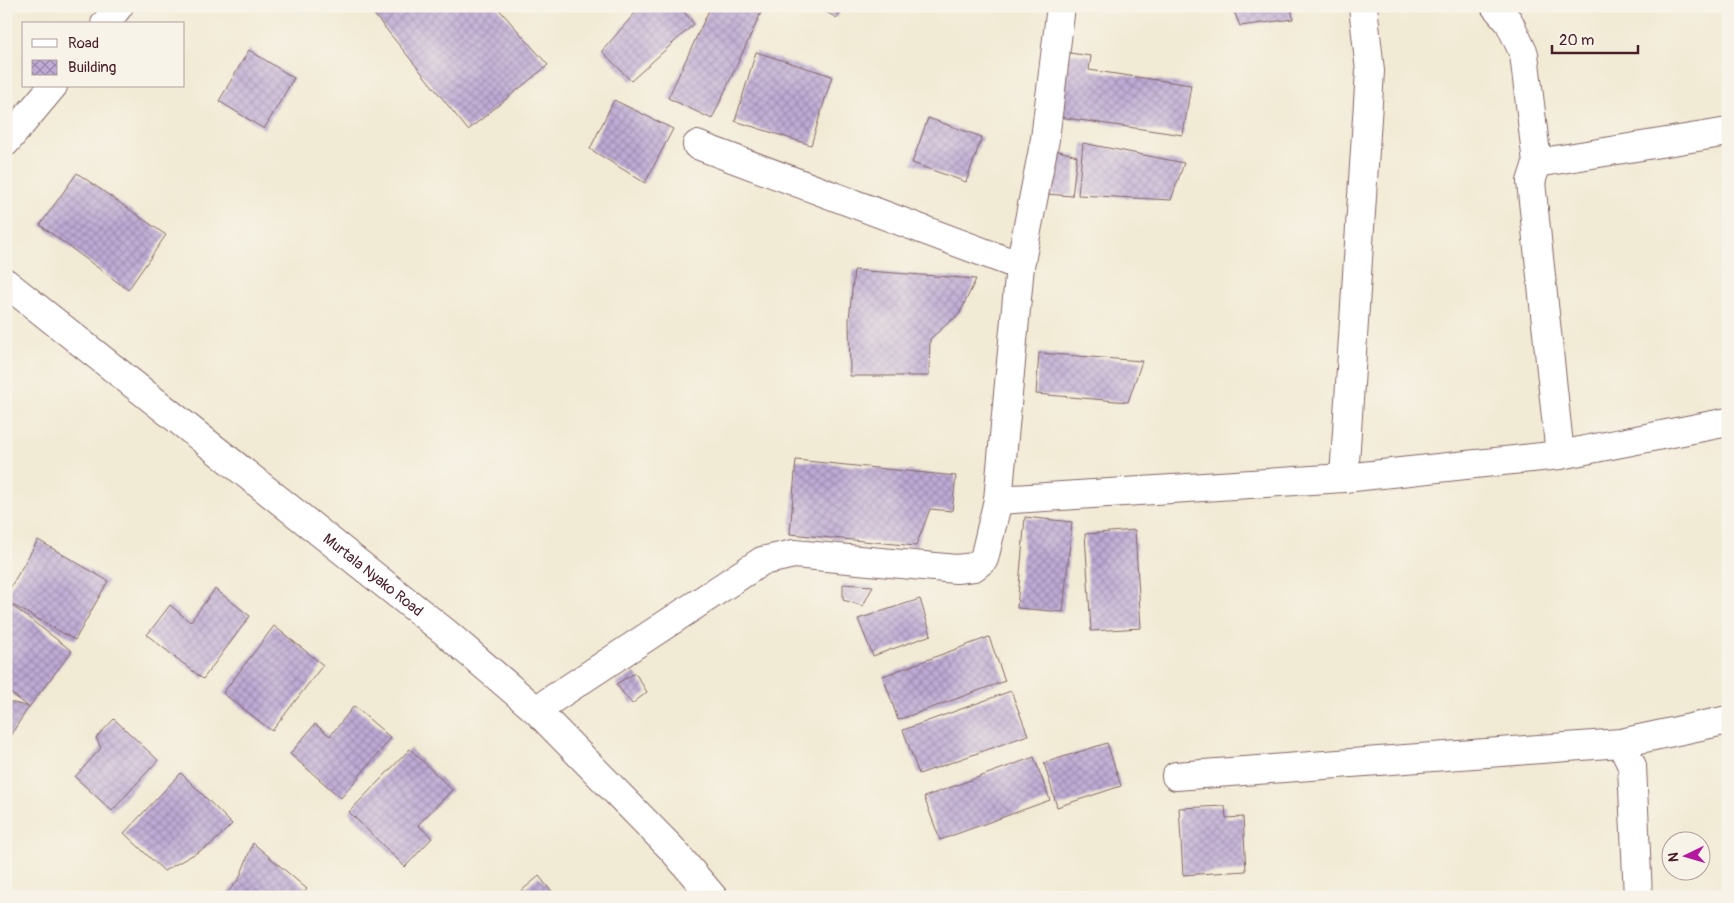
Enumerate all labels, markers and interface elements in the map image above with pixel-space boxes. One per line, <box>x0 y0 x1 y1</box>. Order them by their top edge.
legend <box>22 22 185 88</box>
scale bar <box>1552 22 1638 54</box>
text: 20 m <box>1559 31 1594 50</box>
text: Road <box>68 34 99 53</box>
text: Building <box>68 58 116 77</box>
street label: Murtala Nyako Road <box>319 530 427 621</box>
north arrow <box>1662 830 1712 880</box>
text: N <box>1665 852 1682 863</box>

